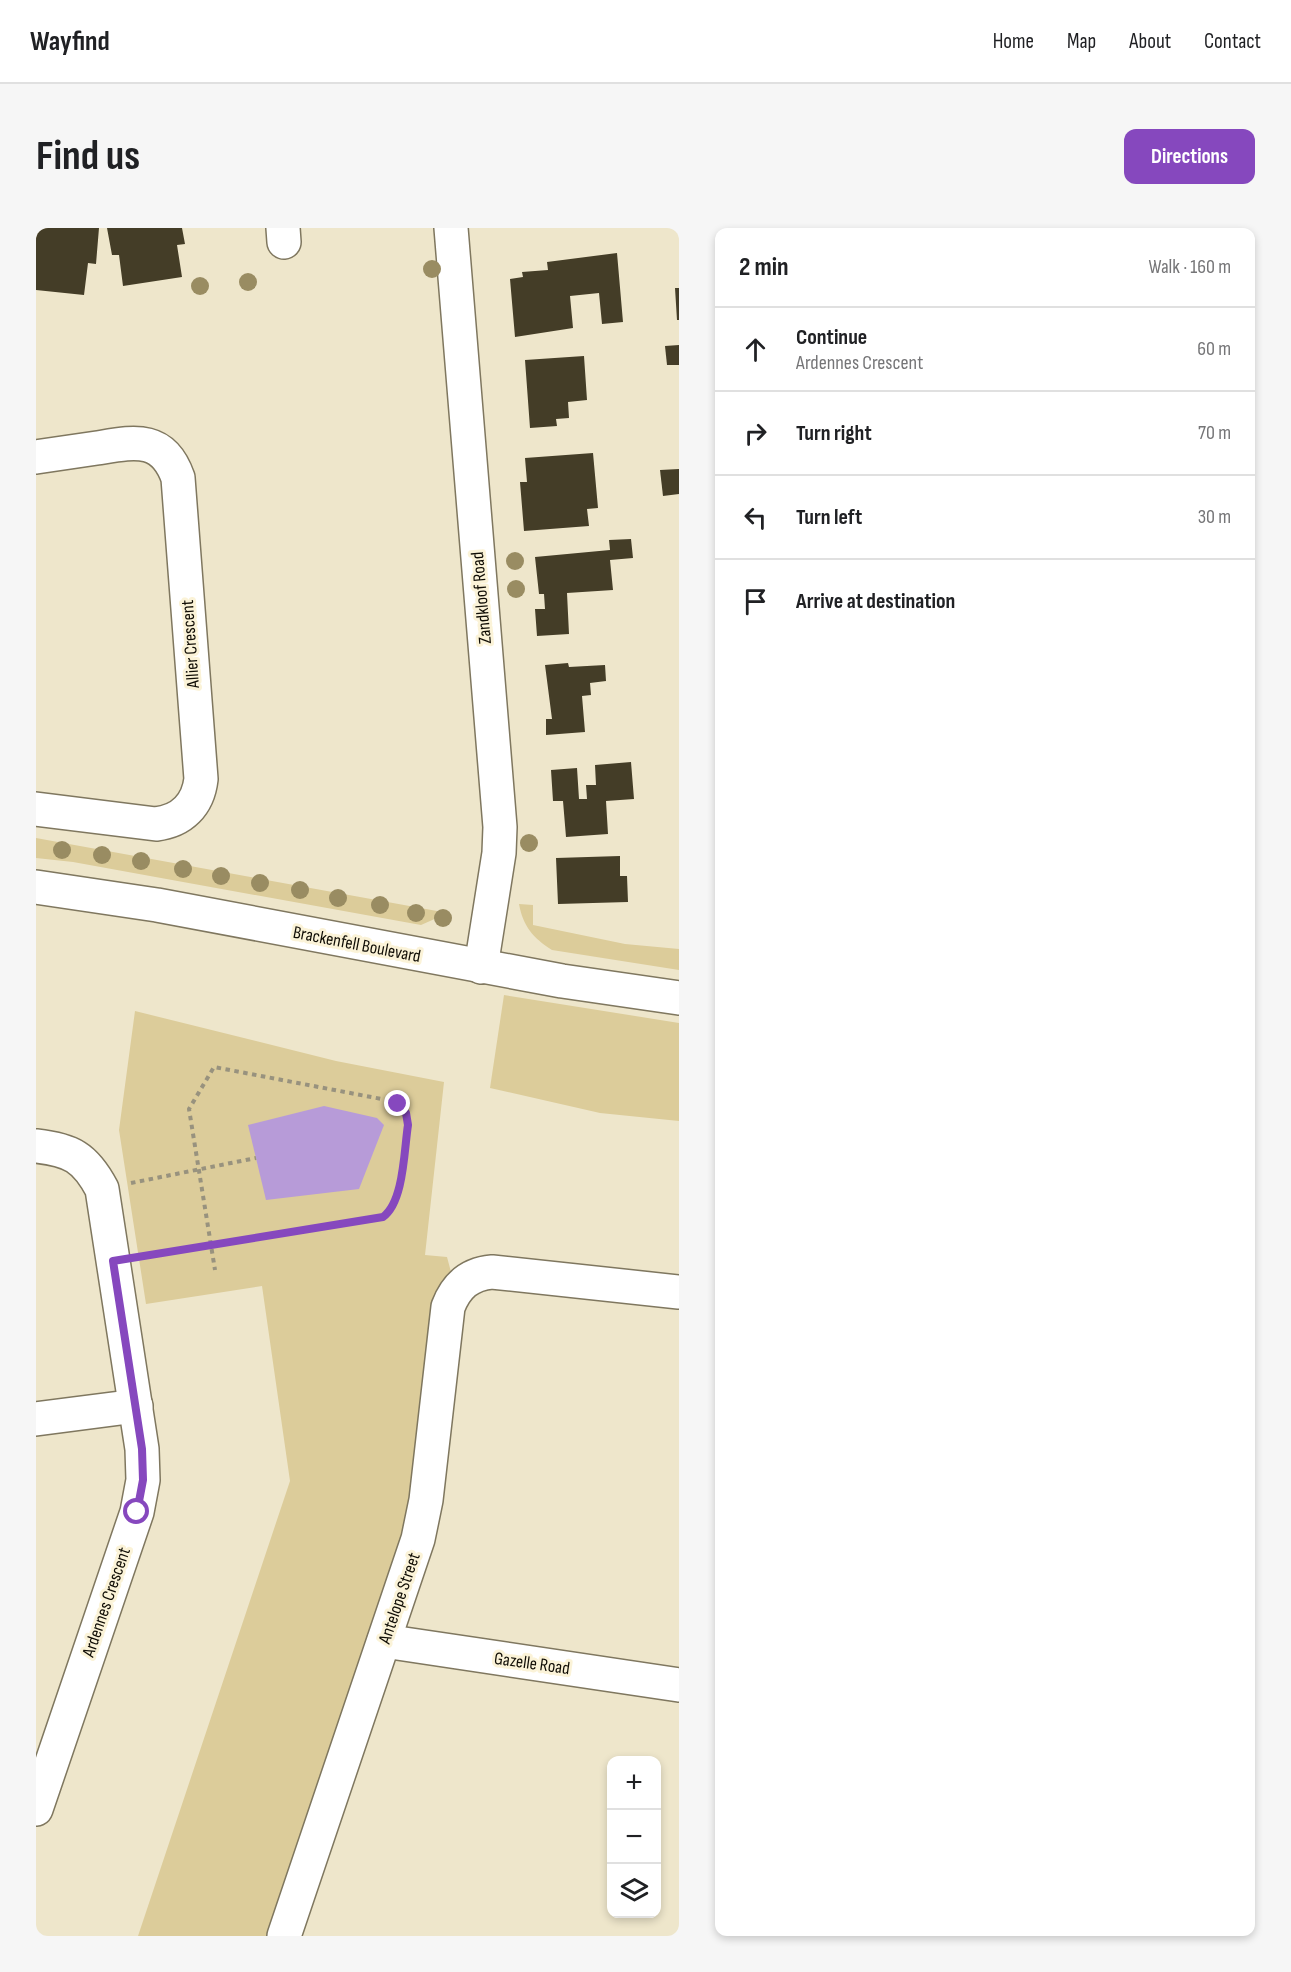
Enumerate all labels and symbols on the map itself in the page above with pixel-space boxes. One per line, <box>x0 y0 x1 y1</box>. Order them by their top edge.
street label: Zandkloof Road <box>467 551 496 645</box>
street label: Allier Crescent <box>177 599 204 690</box>
street label: Brackenfell Boulevard <box>291 922 423 967</box>
route end <box>384 1090 410 1116</box>
route start <box>123 1498 149 1524</box>
street label: Ardennes Crescent <box>78 1544 135 1661</box>
street label: Antelope Street <box>374 1549 425 1647</box>
street label: Gazelle Road <box>493 1648 571 1679</box>

